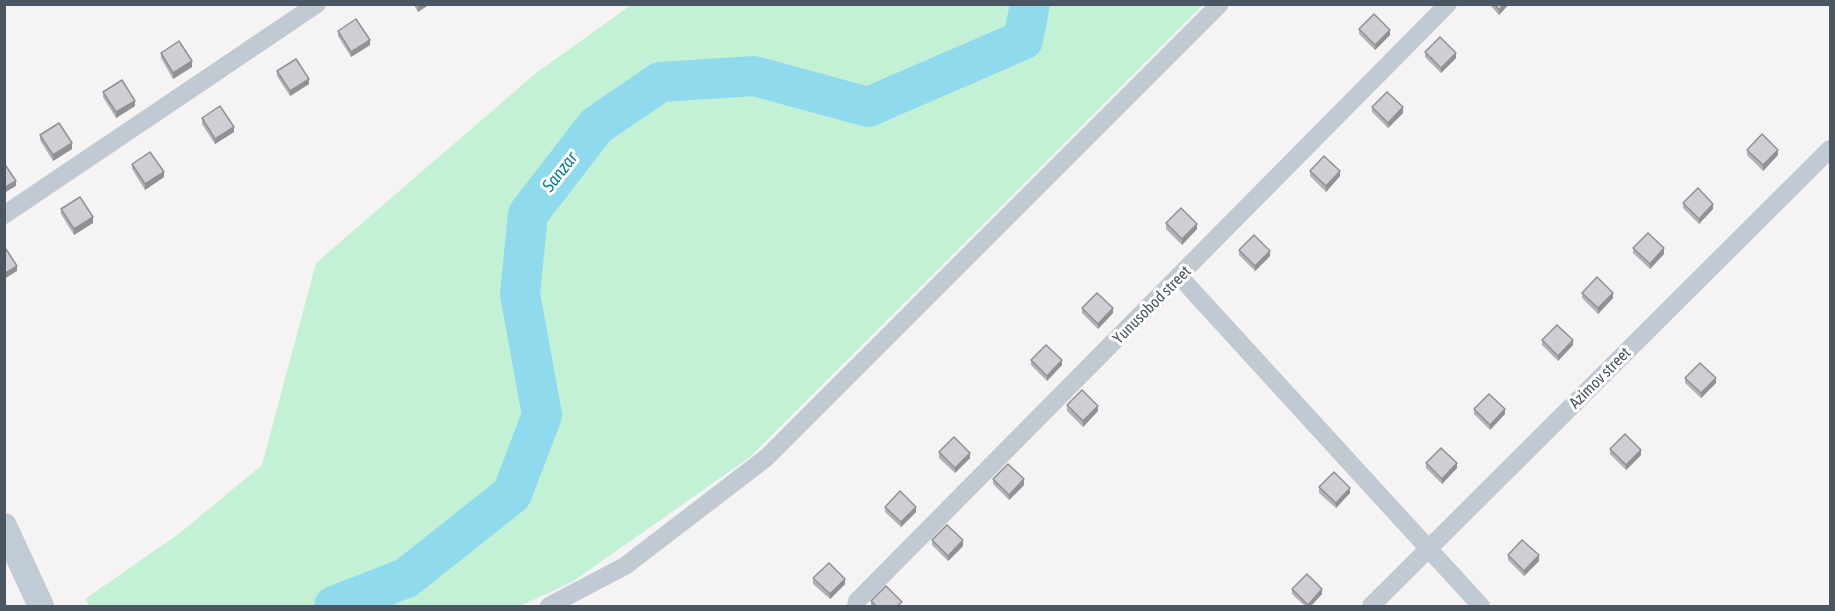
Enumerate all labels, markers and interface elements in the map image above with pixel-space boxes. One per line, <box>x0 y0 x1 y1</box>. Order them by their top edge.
water label: Sanzar <box>538 148 582 196</box>
street label: Yunusobod street <box>1109 262 1195 348</box>
street label: Azimov street <box>1565 343 1635 413</box>

